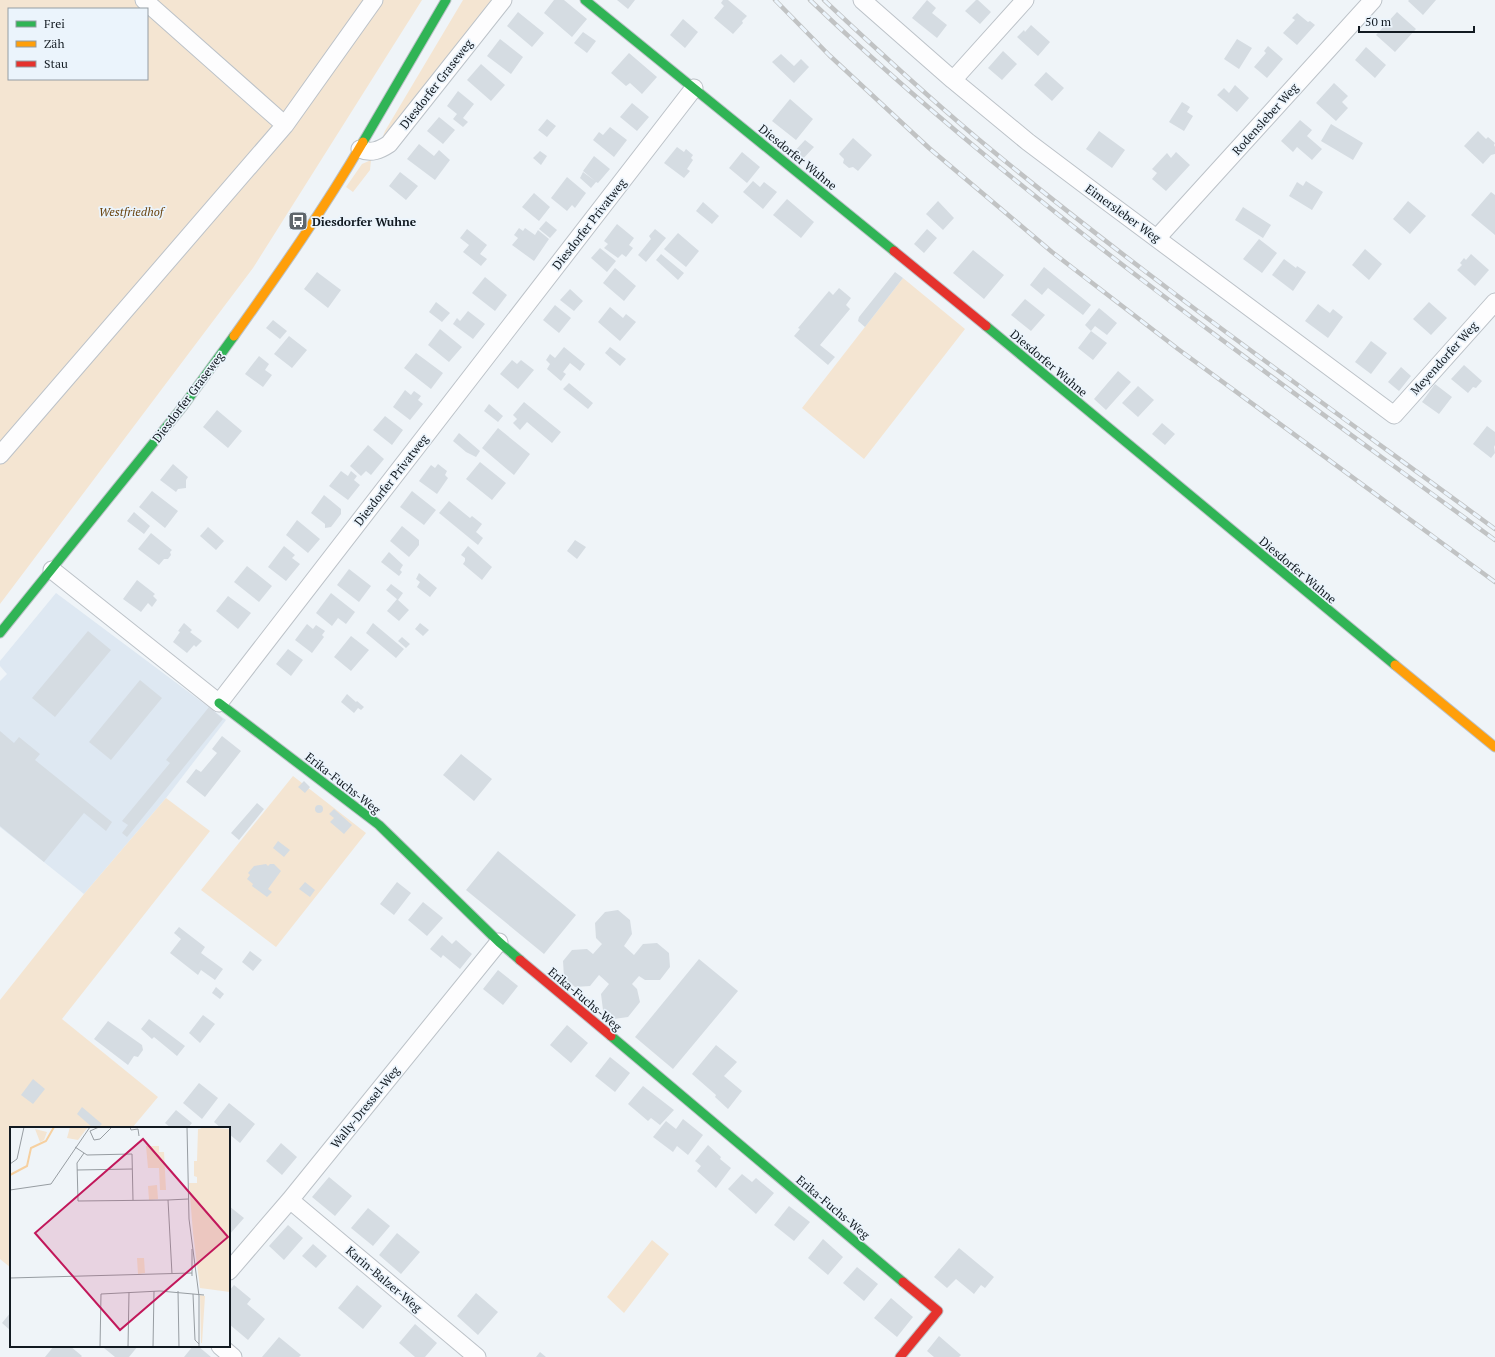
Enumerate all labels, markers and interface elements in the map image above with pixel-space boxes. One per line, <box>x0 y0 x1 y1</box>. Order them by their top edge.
legend <box>8 8 148 80</box>
scale bar <box>1359 8 1474 34</box>
text: 50 m <box>1365 14 1392 29</box>
text: Frei <box>44 16 65 31</box>
text: Zäh <box>44 36 64 51</box>
street label: Diesdorfer Graseweg <box>396 36 476 132</box>
text: Stau <box>44 56 68 71</box>
street label: Rodensleber Weg <box>1229 79 1302 158</box>
street label: Diesdorfer Wuhne <box>756 121 840 193</box>
street label: Diesdorfer Privatweg <box>549 175 630 273</box>
street label: Eimersleber Weg <box>1082 181 1164 246</box>
park label: Westfriedhof <box>99 204 166 219</box>
bus stop icon: Diesdorfer Wuhne <box>287 210 309 232</box>
place label: Diesdorfer Wuhne <box>312 214 417 229</box>
street label: Meyendorfer Weg <box>1407 318 1481 398</box>
street label: Diesdorfer Wuhne <box>1007 326 1091 400</box>
street label: Diesdorfer Graseweg <box>149 348 227 445</box>
street label: Diesdorfer Privatweg <box>351 431 432 529</box>
street label: Diesdorfer Wuhne <box>1256 533 1340 607</box>
street label: Erika-Fuchs-Weg <box>302 749 384 817</box>
street label: Erika-Fuchs-Weg <box>545 964 625 1034</box>
street label: Wally-Dressel-Weg <box>327 1062 403 1151</box>
inset map <box>10 1127 230 1347</box>
street label: Erika-Fuchs-Weg <box>793 1172 873 1242</box>
street label: Karin-Balzer-Weg <box>343 1243 426 1316</box>

